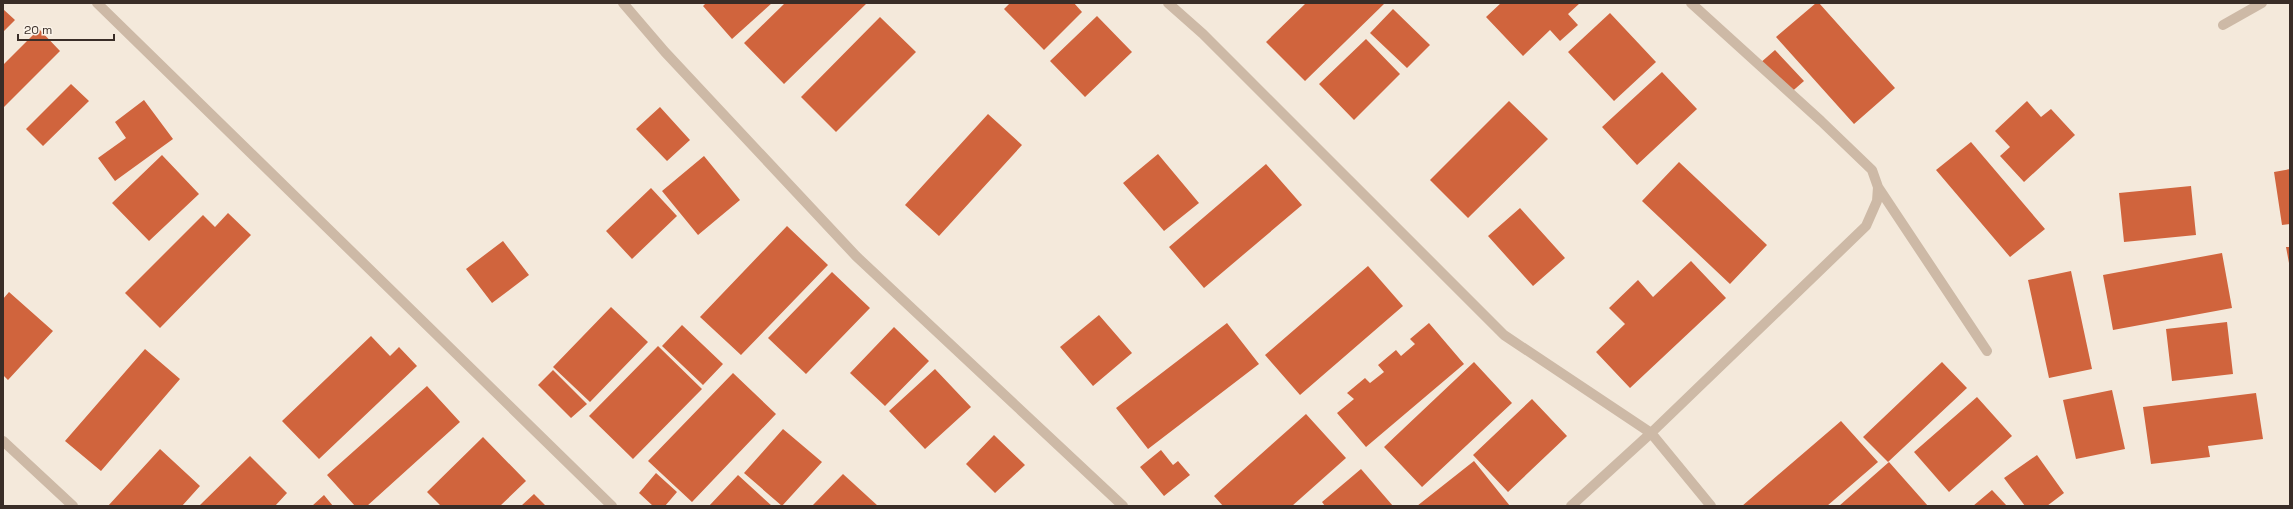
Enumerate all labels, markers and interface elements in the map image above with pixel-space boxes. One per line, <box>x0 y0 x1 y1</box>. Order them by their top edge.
scale bar <box>18 16 114 42</box>
text: 20 m <box>24 22 52 38</box>

